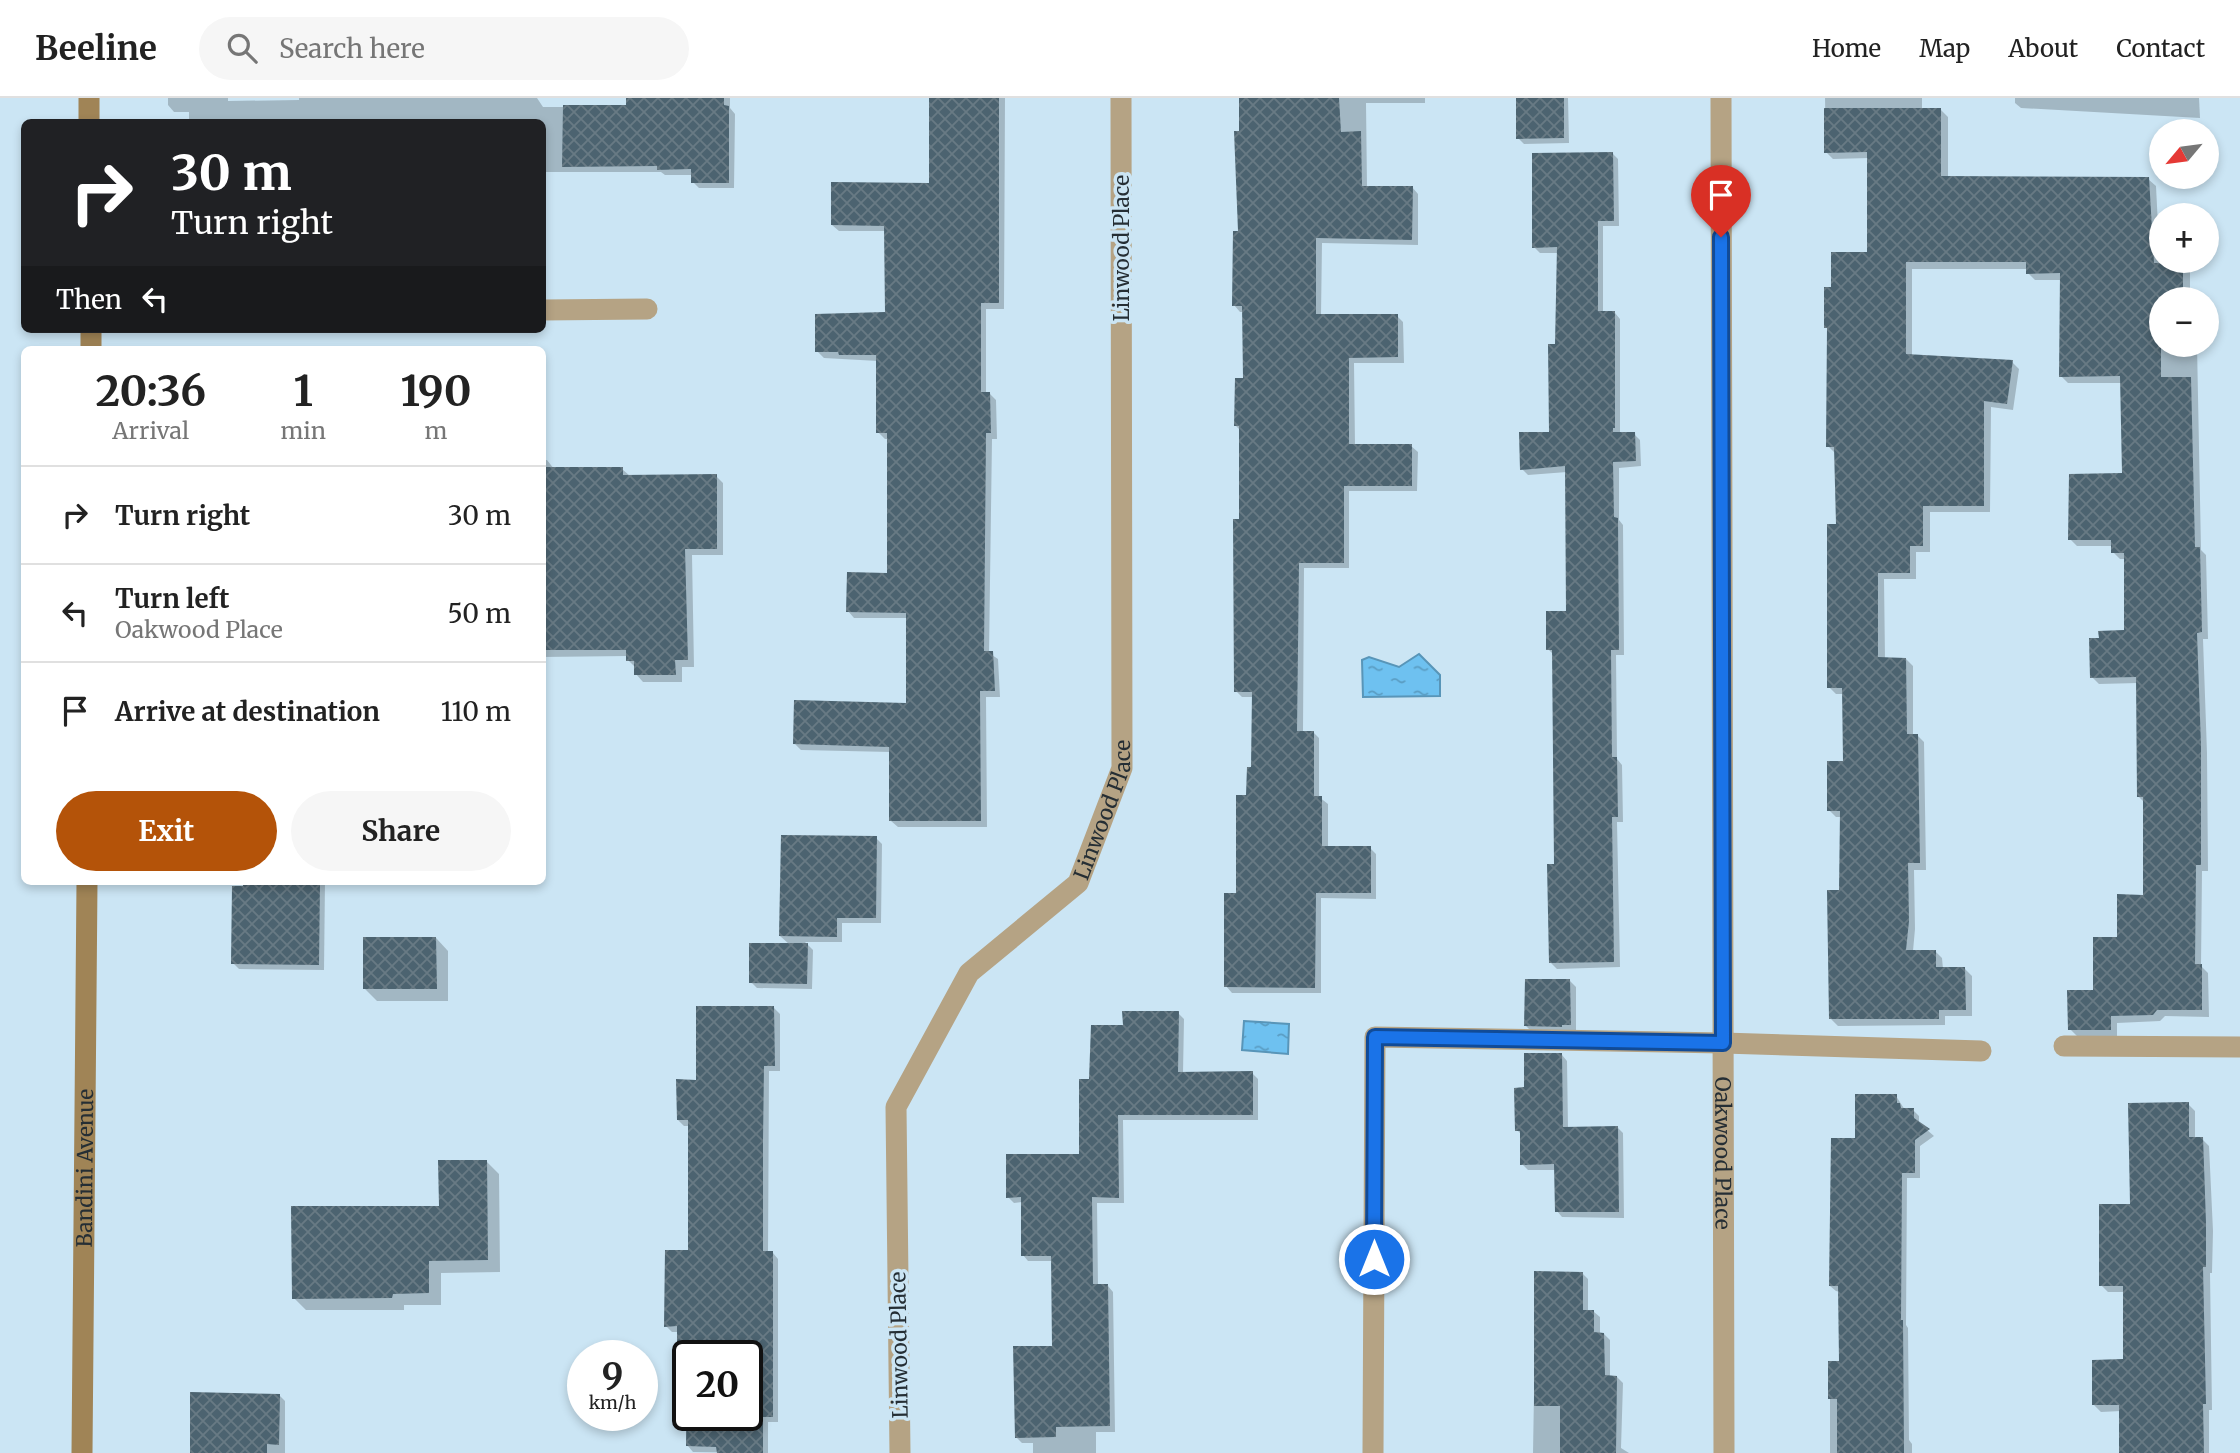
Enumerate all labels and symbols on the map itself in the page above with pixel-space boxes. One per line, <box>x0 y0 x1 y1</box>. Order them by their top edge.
north arrow <box>2149 119 2219 189</box>
pin <box>1691 165 1751 237</box>
street label: Linwood Place <box>1108 175 1135 321</box>
street label: Linwood Place <box>1067 740 1136 883</box>
street label: Oakwood Place <box>1710 1076 1737 1230</box>
street label: Bandini Avenue <box>70 1088 99 1248</box>
position arrow <box>1337 1222 1411 1296</box>
street label: Linwood Place <box>884 1271 914 1419</box>
speed limit sign: 20 <box>672 1340 763 1431</box>

